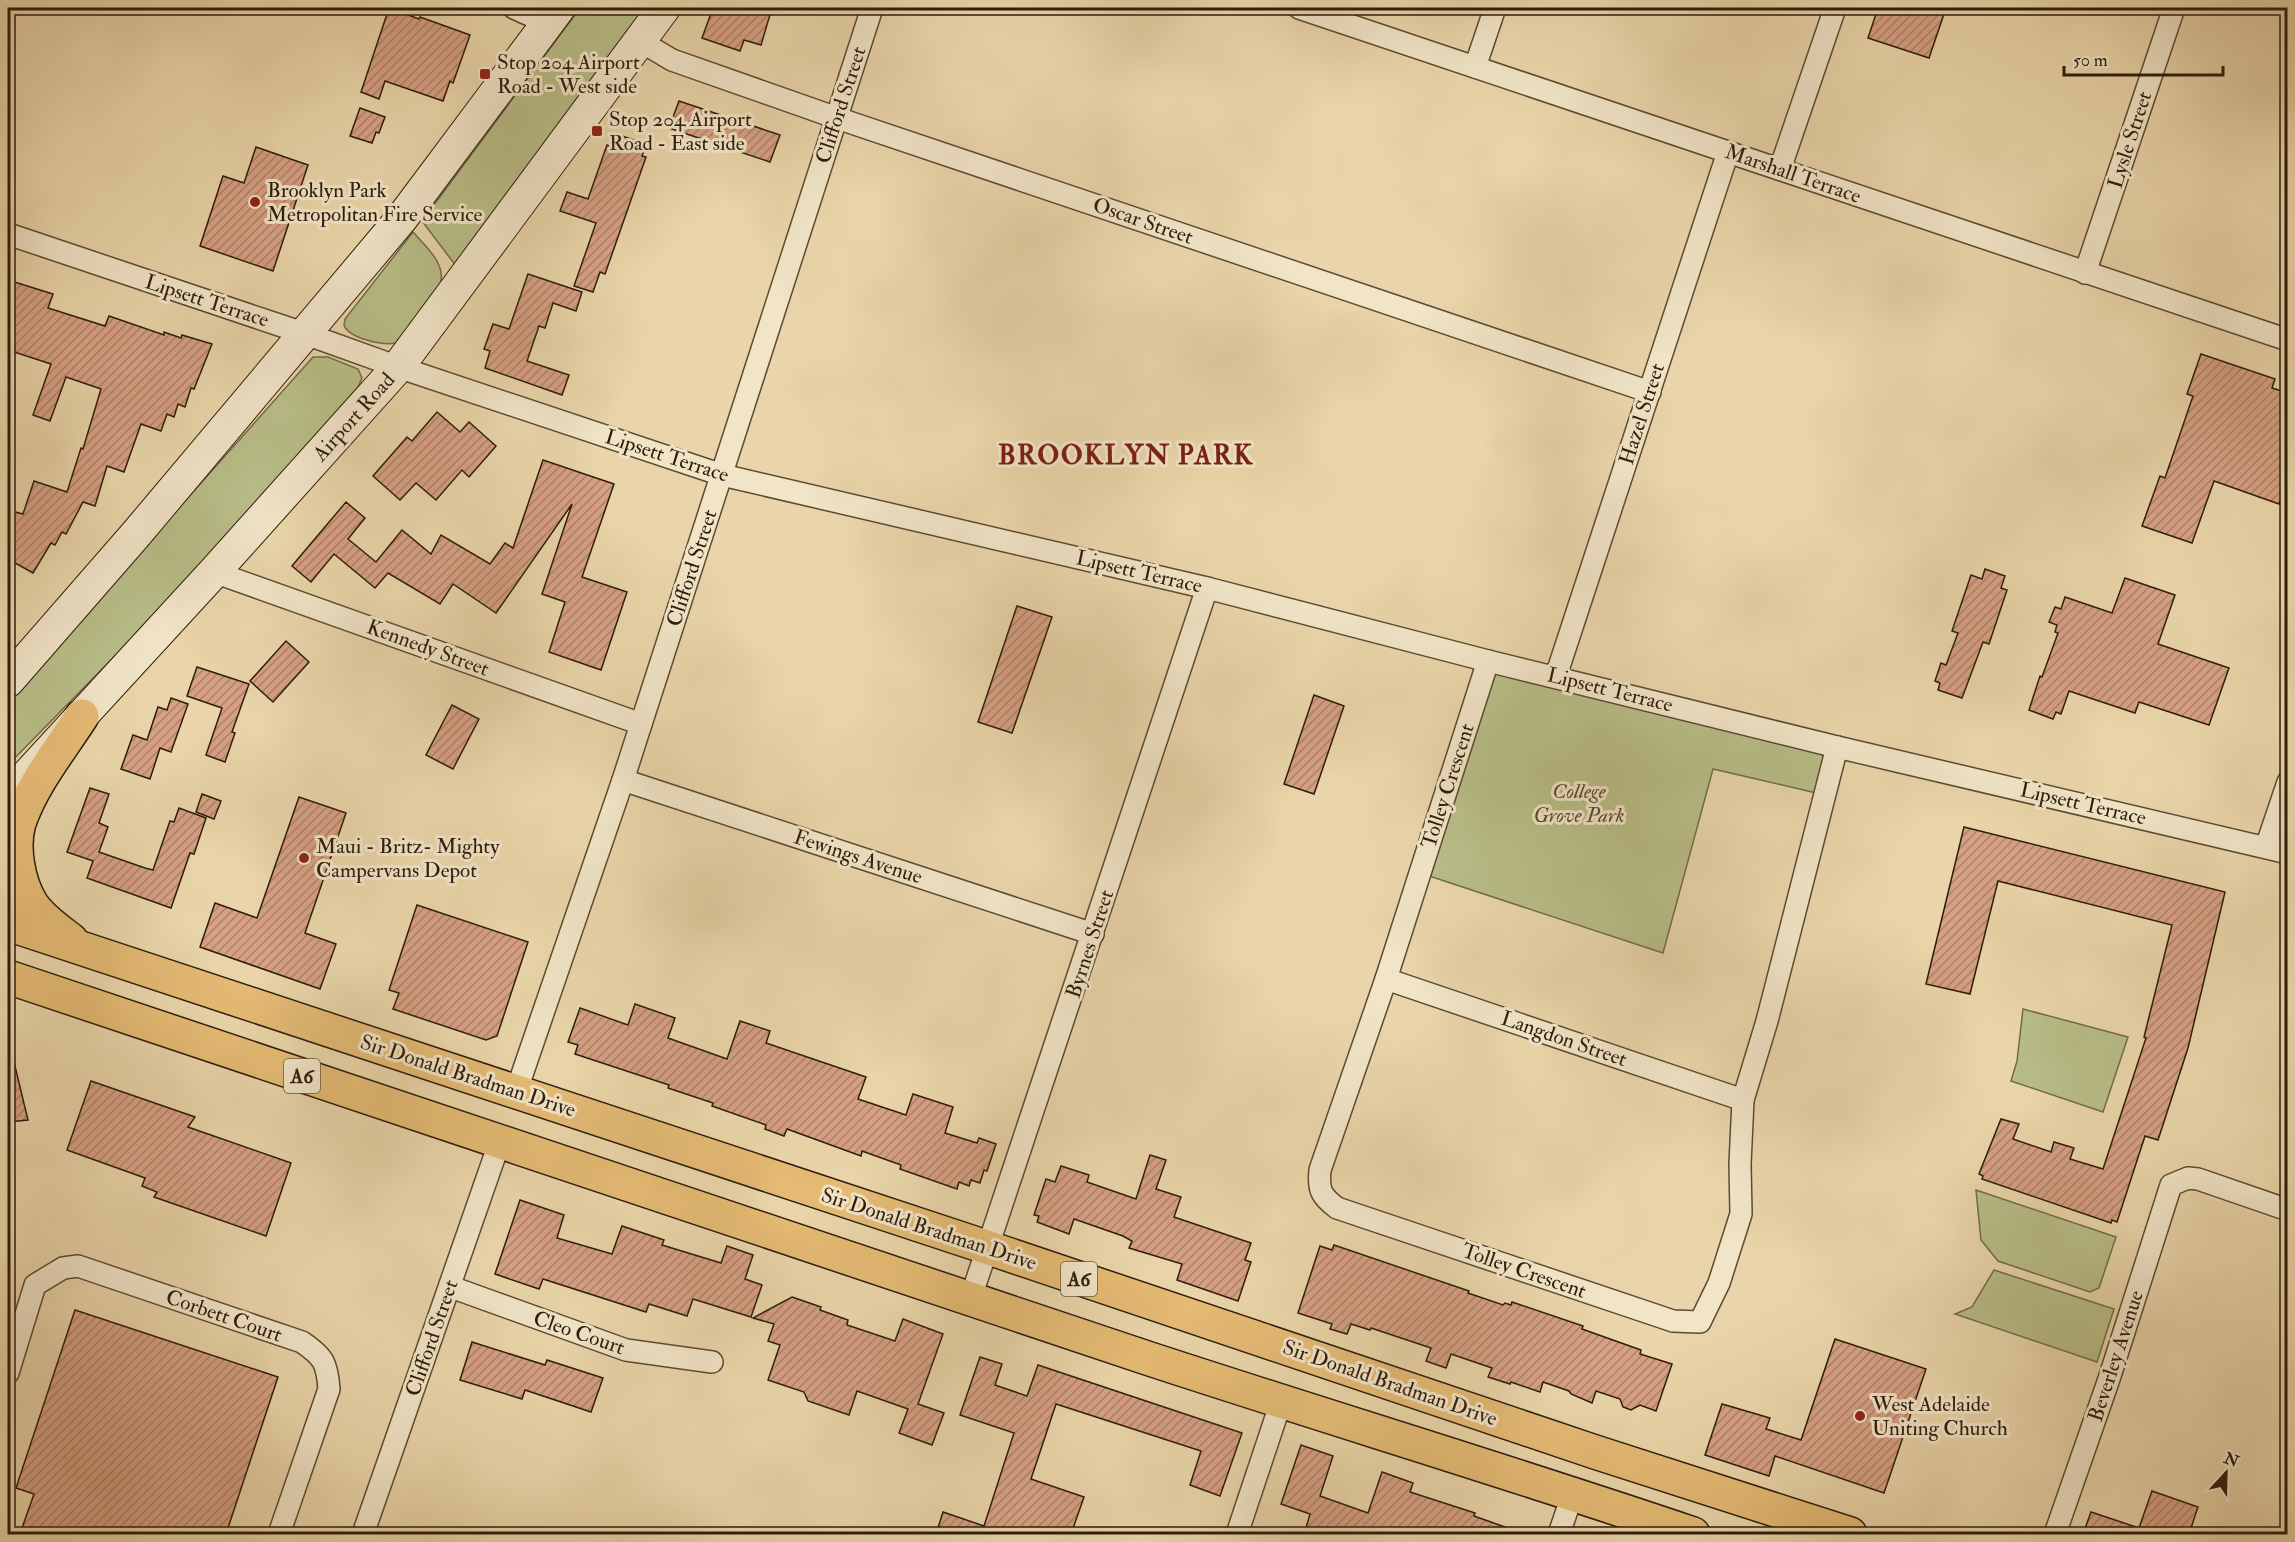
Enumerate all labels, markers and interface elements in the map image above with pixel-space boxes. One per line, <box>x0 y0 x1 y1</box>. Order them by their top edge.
scale bar <box>2064 39 2223 77</box>
street label: Clifford Street <box>809 43 873 167</box>
place label: Stop 204 Airport Road - West side <box>497 49 640 100</box>
text: 50 m <box>2073 49 2108 72</box>
marker: Stop 204 Airport Road - West side <box>478 67 492 81</box>
street label: Lysle Street <box>2102 88 2158 192</box>
place label: Stop 204 Airport Road - East side <box>609 106 752 157</box>
marker: Stop 204 Airport Road - East side <box>590 124 604 138</box>
street label: Marshall Terrace <box>1722 138 1865 210</box>
place label: Brooklyn Park Metropolitan Fire Service <box>267 177 483 228</box>
street label: Oscar Street <box>1089 191 1197 251</box>
marker: Brooklyn Park Metropolitan Fire Service <box>248 195 262 209</box>
street label: Lipsett Terrace <box>142 268 273 334</box>
street label: Hazel Street <box>1613 360 1671 468</box>
street label: Airport Road <box>306 366 401 468</box>
street label: Lipsett Terrace <box>602 423 733 489</box>
district label: BROOKLYN PARK <box>998 439 1254 472</box>
street label: Clifford Street <box>660 506 724 630</box>
street label: Lipsett Terrace <box>1073 544 1205 600</box>
street label: Kennedy Street <box>363 613 493 683</box>
street label: Lipsett Terrace <box>1544 661 1676 719</box>
street label: Tolley Crescent <box>1415 720 1481 852</box>
street label: Lipsett Terrace <box>2017 776 2149 832</box>
park label: College Grove Park <box>1533 778 1625 829</box>
street label: Fewings Avenue <box>790 824 926 891</box>
place label: Maui - Britz- Mighty Campervans Depot <box>316 833 500 884</box>
marker: Maui - Britz- Mighty Campervans Depot <box>297 851 311 865</box>
street label: Byrnes Street <box>1060 886 1120 1002</box>
street label: Langdon Street <box>1498 1005 1631 1073</box>
street label: Sir Donald Bradman Drive <box>357 1028 579 1124</box>
road number: A6 <box>284 1059 320 1093</box>
street label: Sir Donald Bradman Drive <box>818 1181 1040 1277</box>
street label: Tolley Crescent <box>1458 1237 1590 1305</box>
road number: A6 <box>1061 1262 1097 1296</box>
street label: Clifford Street <box>399 1276 465 1400</box>
street label: Corbett Court <box>162 1283 286 1349</box>
street label: Beverley Avenue <box>2082 1287 2150 1425</box>
street label: Cleo Court <box>530 1305 628 1361</box>
street label: Sir Donald Bradman Drive <box>1279 1334 1501 1432</box>
place label: West Adelaide Uniting Church <box>1871 1391 2008 1442</box>
marker: West Adelaide Uniting Church <box>1853 1409 1867 1423</box>
north arrow <box>2196 1443 2256 1503</box>
text: N <box>2220 1448 2242 1472</box>

